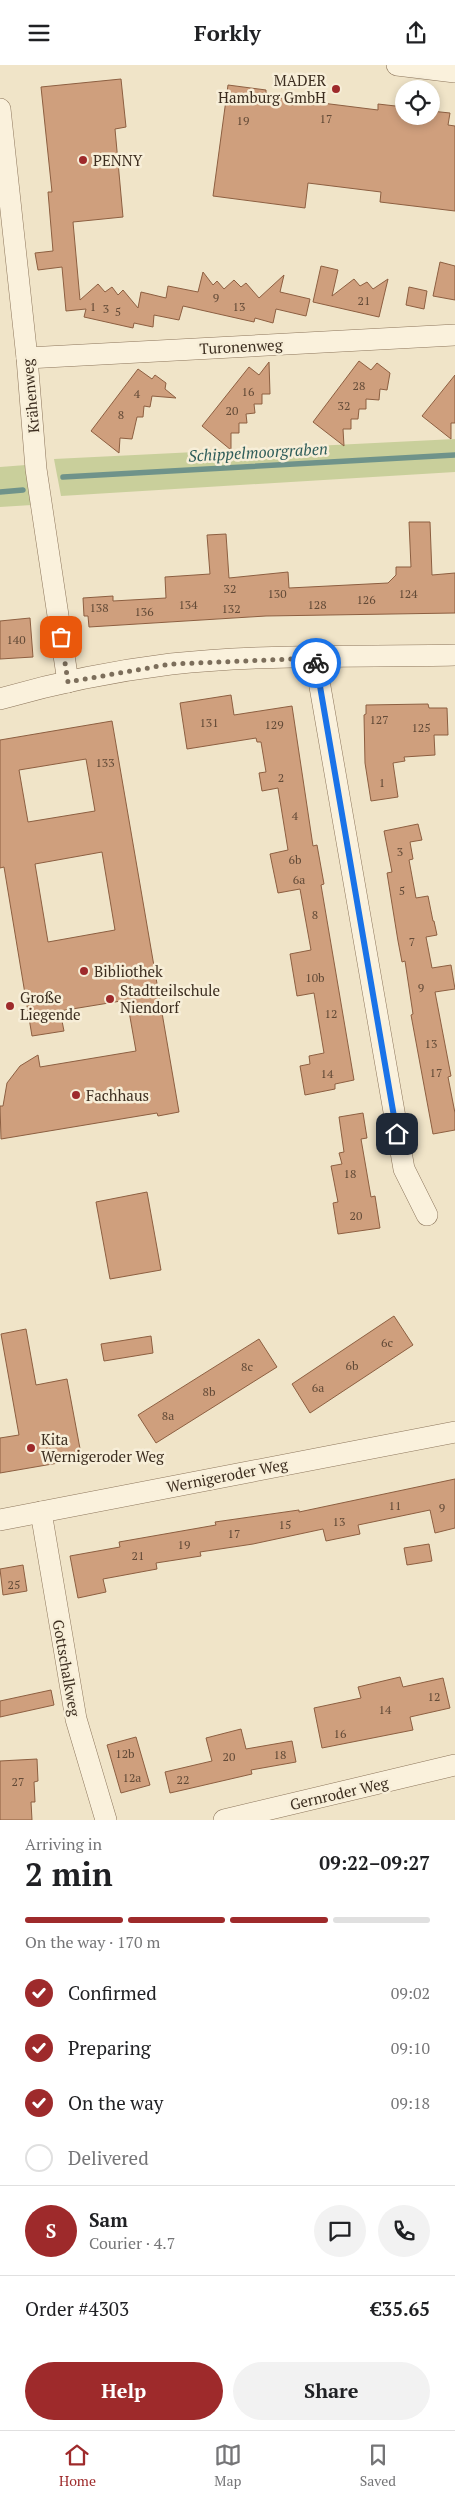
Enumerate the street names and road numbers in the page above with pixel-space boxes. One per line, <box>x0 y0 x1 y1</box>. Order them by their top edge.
street label: Turonenweg <box>199 334 284 358</box>
street label: Krähenweg <box>17 357 43 434</box>
street label: Wernigeroder Weg <box>165 1453 290 1497</box>
street label: Gottschalkweg <box>49 1618 86 1719</box>
street label: Gernroder Weg <box>288 1772 391 1814</box>

